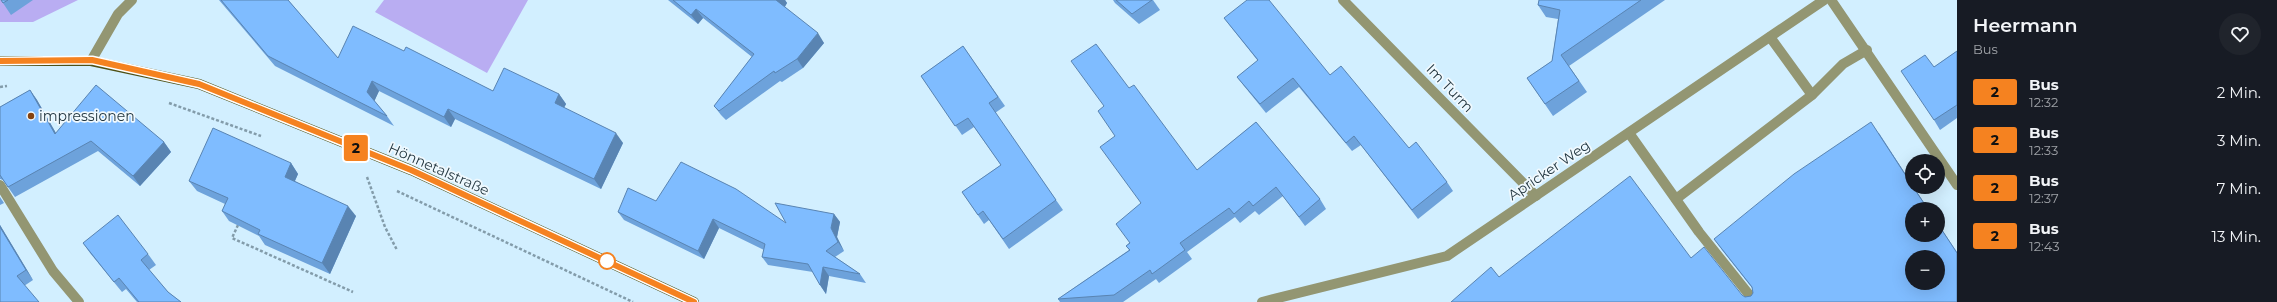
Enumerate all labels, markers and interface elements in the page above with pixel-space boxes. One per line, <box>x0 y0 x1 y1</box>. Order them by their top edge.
button: heart <box>2219 13 2261 55</box>
text: Heermann <box>1973 14 2077 37</box>
text: Bus <box>1973 41 1998 57</box>
street label: Im Turm <box>1423 60 1477 116</box>
text: Bus <box>2029 75 2059 94</box>
text: 2 <box>1991 83 1999 101</box>
text: 2 Min. <box>2217 83 2261 102</box>
text: 12:32 <box>2029 94 2058 110</box>
place label: impressionen <box>39 107 135 125</box>
marker: impressionen <box>26 111 36 121</box>
text: Bus <box>2029 123 2059 142</box>
text: 2 <box>1991 131 1999 149</box>
text: 3 Min. <box>2217 131 2261 150</box>
line badge: 2 <box>343 135 369 161</box>
street label: Apricker Weg <box>1504 136 1594 204</box>
text: 2 <box>352 139 360 157</box>
street label: Hönnetalstraße <box>386 139 492 199</box>
text: 12:33 <box>2029 142 2058 158</box>
map controls <box>1905 154 1945 290</box>
button: locate <box>1905 154 1945 194</box>
text: Bus <box>2029 171 2059 190</box>
text: 2 <box>1991 179 1999 197</box>
text: 7 Min. <box>2217 179 2261 198</box>
text: 12:37 <box>2029 190 2059 206</box>
button: + <box>1905 202 1945 242</box>
text: Bus <box>2029 219 2059 238</box>
text: 2 <box>1991 227 1999 245</box>
text: 13 Min. <box>2212 227 2261 246</box>
text: 12:43 <box>2029 238 2060 254</box>
button: − <box>1905 250 1945 290</box>
unlabelled marker <box>598 252 616 270</box>

